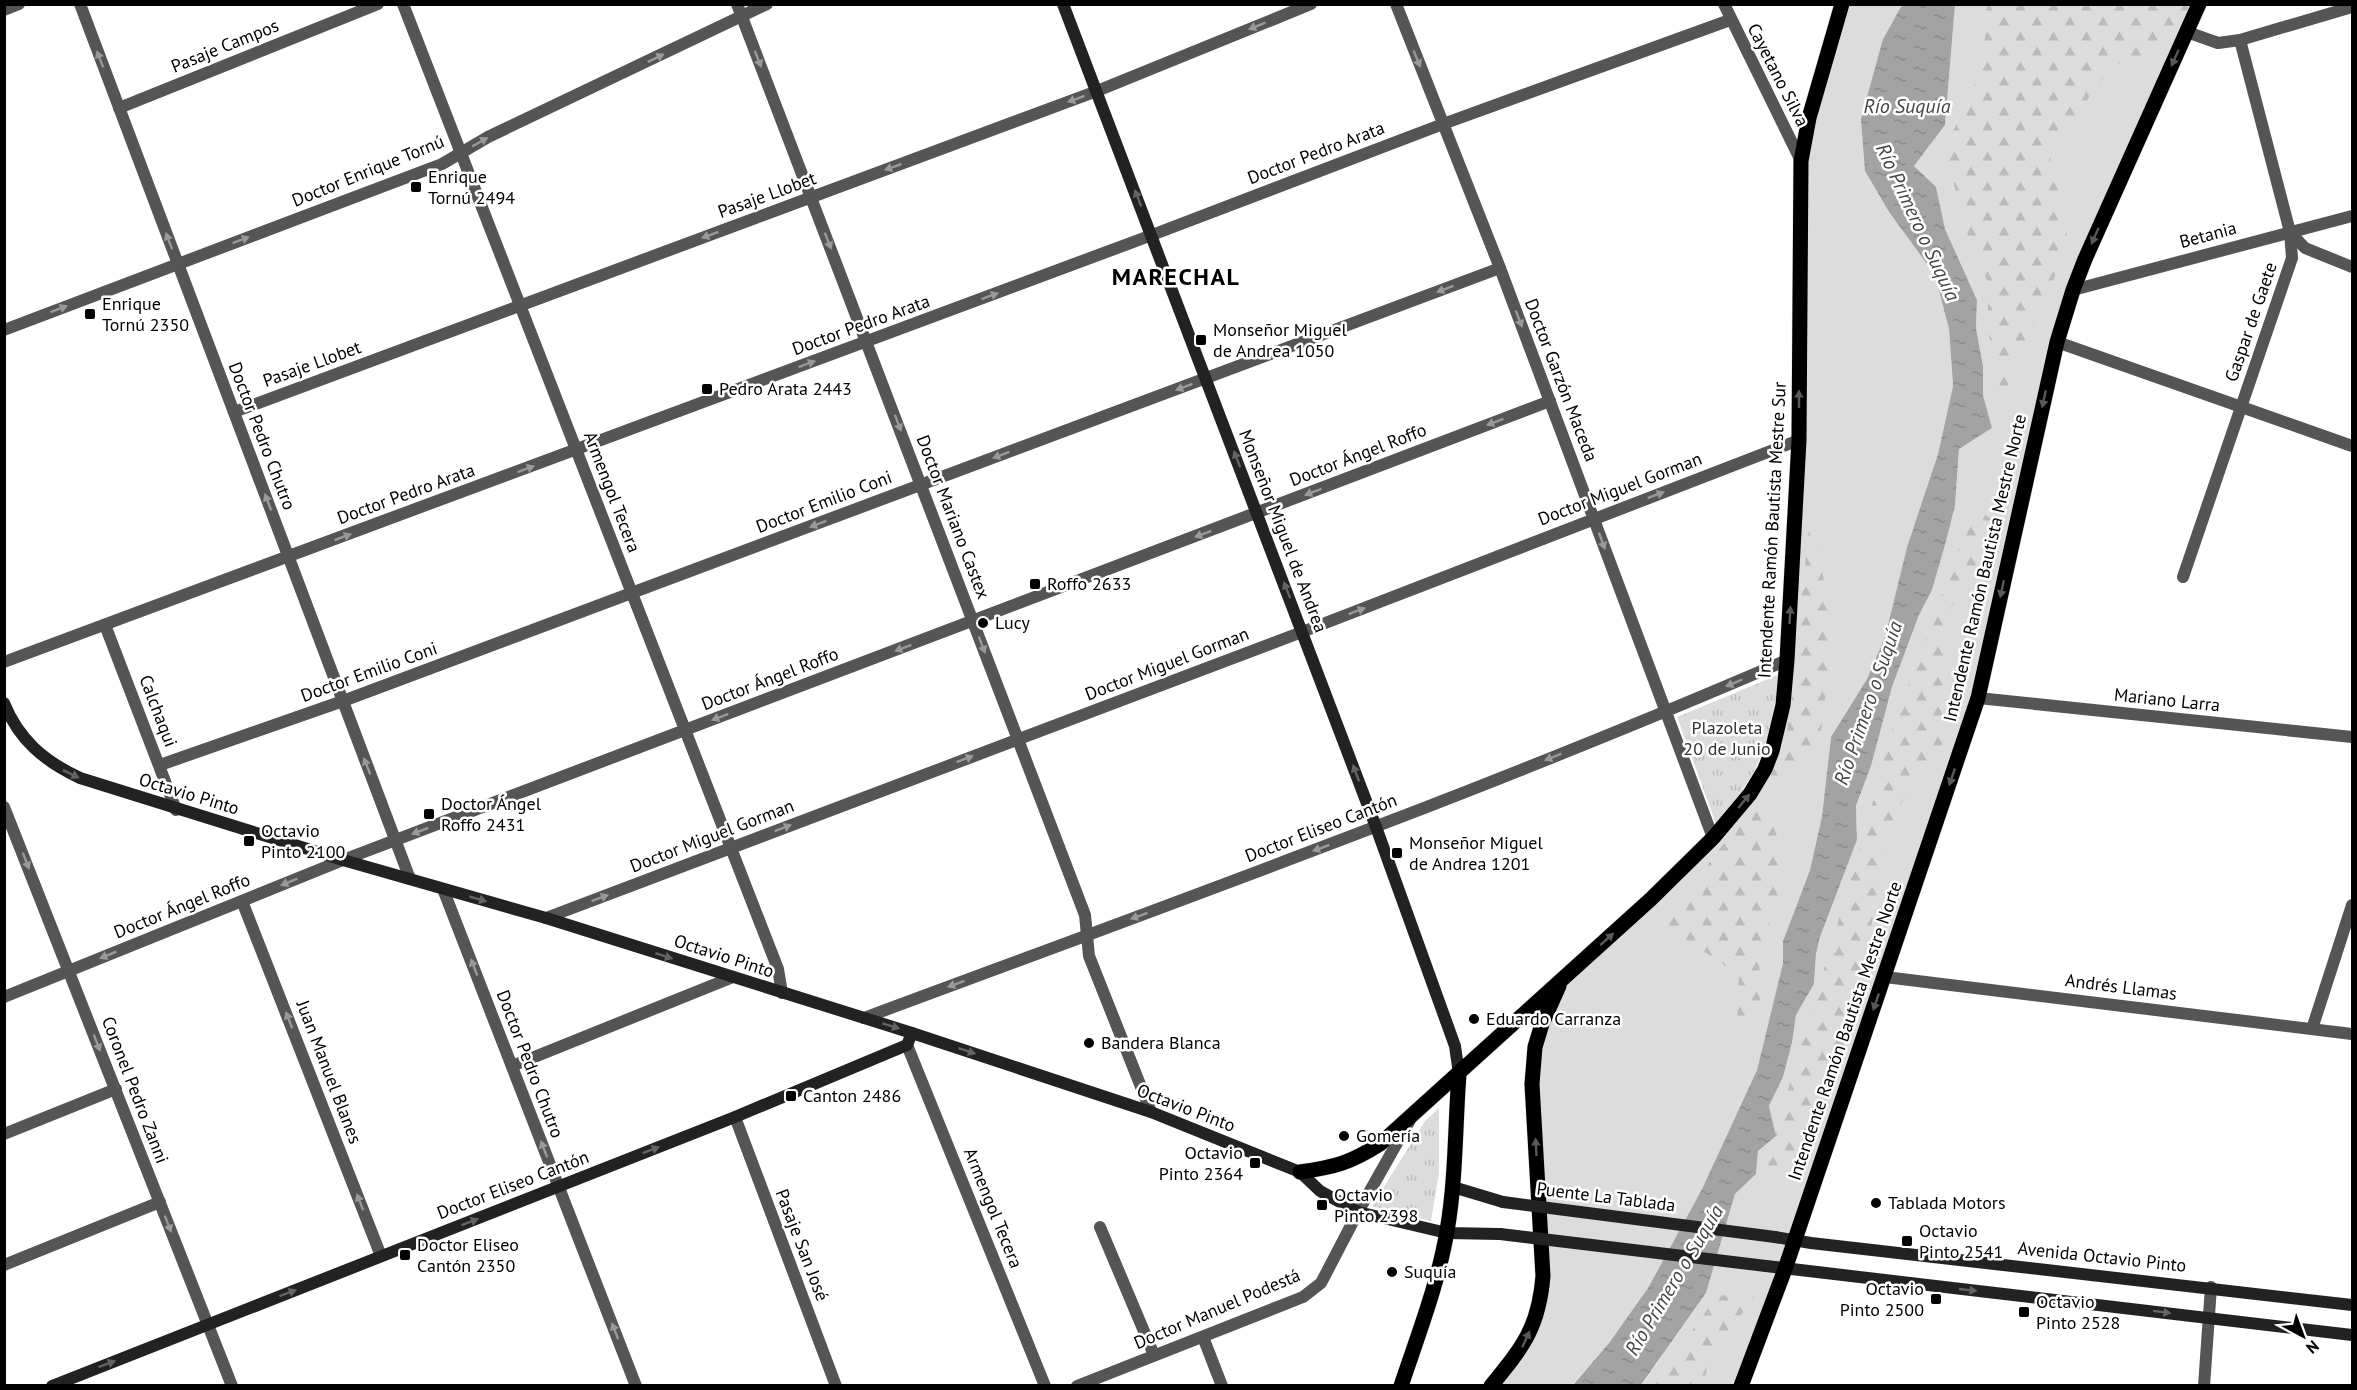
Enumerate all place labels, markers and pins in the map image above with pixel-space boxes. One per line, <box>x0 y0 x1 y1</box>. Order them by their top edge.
place label: Enrique Tornú 2494 <box>428 165 515 209</box>
marker: Enrique Tornú 2494 <box>409 180 423 194</box>
place label: Enrique Tornú 2350 <box>102 292 189 336</box>
marker: Enrique Tornú 2350 <box>83 307 97 321</box>
place label: Monseñor Miguel de Andrea 1050 <box>1213 318 1347 362</box>
marker: Monseñor Miguel de Andrea 1050 <box>1194 333 1208 347</box>
place label: Pedro Arata 2443 <box>719 377 852 400</box>
marker: Pedro Arata 2443 <box>700 382 714 396</box>
place label: Roffo 2633 <box>1047 572 1131 595</box>
marker: Roffo 2633 <box>1028 577 1042 591</box>
place label: Lucy <box>995 611 1031 634</box>
marker: Lucy <box>976 616 990 630</box>
place label: Doctor Ángel Roffo 2431 <box>441 792 542 836</box>
marker: Doctor Ángel Roffo 2431 <box>422 807 436 821</box>
place label: Octavio Pinto 2100 <box>261 819 346 863</box>
place label: Monseñor Miguel de Andrea 1201 <box>1409 831 1543 875</box>
marker: Octavio Pinto 2100 <box>242 834 256 848</box>
marker: Monseñor Miguel de Andrea 1201 <box>1390 846 1404 860</box>
place label: Eduardo Carranza <box>1486 1007 1621 1030</box>
marker: Eduardo Carranza <box>1467 1012 1481 1026</box>
place label: Bandera Blanca <box>1101 1031 1221 1054</box>
marker: Bandera Blanca <box>1082 1036 1096 1050</box>
place label: Canton 2486 <box>803 1084 901 1107</box>
marker: Canton 2486 <box>784 1089 798 1103</box>
place label: Gomería <box>1356 1124 1420 1147</box>
marker: Gomería <box>1337 1129 1351 1143</box>
place label: Octavio Pinto 2364 <box>1159 1141 1243 1185</box>
marker: Octavio Pinto 2364 <box>1248 1156 1262 1170</box>
place label: Octavio Pinto 2398 <box>1334 1183 1418 1227</box>
place label: Tablada Motors <box>1888 1191 2006 1214</box>
marker: Tablada Motors <box>1869 1196 1883 1210</box>
marker: Octavio Pinto 2398 <box>1315 1198 1329 1212</box>
place label: Octavio Pinto 2541 <box>1919 1219 2003 1263</box>
place label: Doctor Eliseo Cantón 2350 <box>417 1233 519 1277</box>
marker: Octavio Pinto 2541 <box>1900 1234 1914 1248</box>
marker: Doctor Eliseo Cantón 2350 <box>398 1248 412 1262</box>
place label: Suquía <box>1404 1260 1456 1283</box>
marker: Suquía <box>1385 1265 1399 1279</box>
place label: Octavio Pinto 2500 <box>1840 1277 1924 1321</box>
place label: Octavio Pinto 2528 <box>2036 1290 2120 1334</box>
marker: Octavio Pinto 2500 <box>1929 1292 1943 1306</box>
marker: Octavio Pinto 2528 <box>2017 1305 2031 1319</box>

